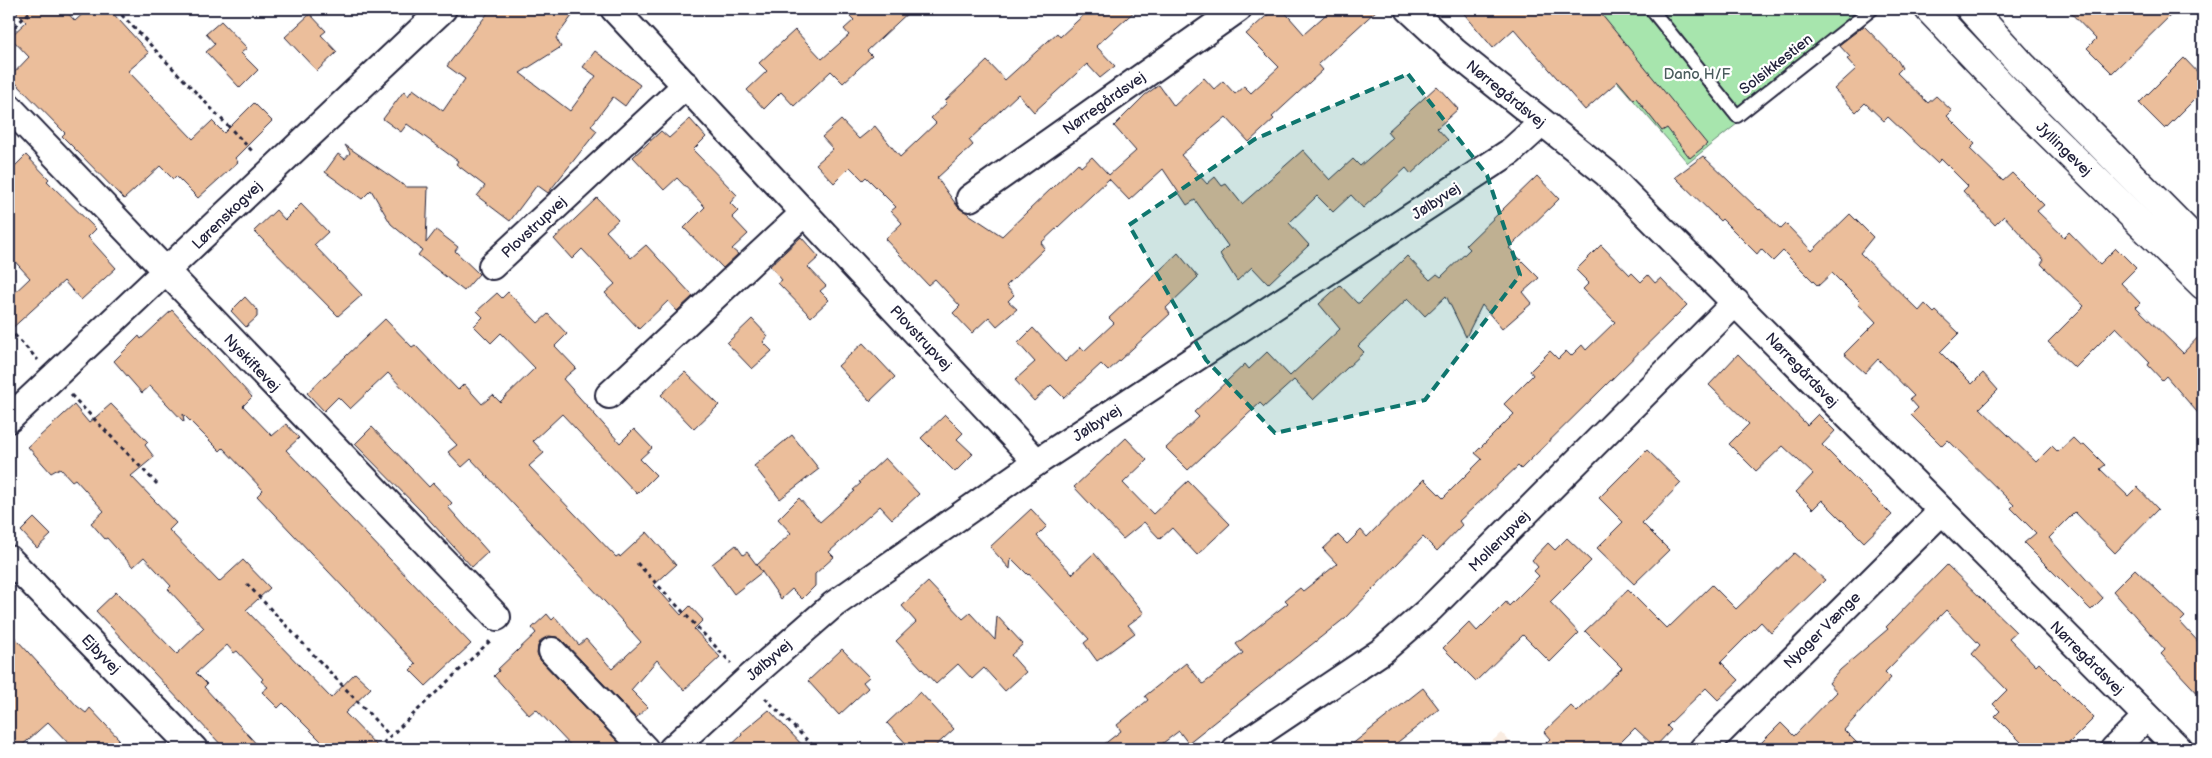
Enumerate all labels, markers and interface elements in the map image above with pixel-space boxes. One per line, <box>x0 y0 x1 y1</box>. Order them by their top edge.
street label: Solsikkestien <box>1736 30 1817 99</box>
street label: Nørregårdsvej <box>1462 56 1549 132</box>
park label: Dano H/F <box>1664 65 1731 84</box>
street label: Nørregårdsvej <box>1059 68 1149 139</box>
street label: Jyllingevej <box>2032 118 2096 181</box>
street label: Lørenskogvej <box>188 177 266 254</box>
street label: Jølbyvej <box>1408 179 1464 224</box>
street label: Plovstrupvej <box>498 192 571 262</box>
street label: Plovstrupvej <box>886 302 956 375</box>
street label: Nørregårdsvej <box>1761 329 1842 412</box>
street label: Nyskiftevej <box>219 330 284 396</box>
street label: Jølbyvej <box>1069 401 1125 446</box>
street label: Mollerupvej <box>1465 507 1534 576</box>
street label: Nyager Vænge <box>1780 588 1865 673</box>
street label: Nørregårdsvej <box>2046 617 2128 699</box>
street label: Ejbyvej <box>77 630 124 678</box>
street label: Jølbyvej <box>743 635 796 685</box>

